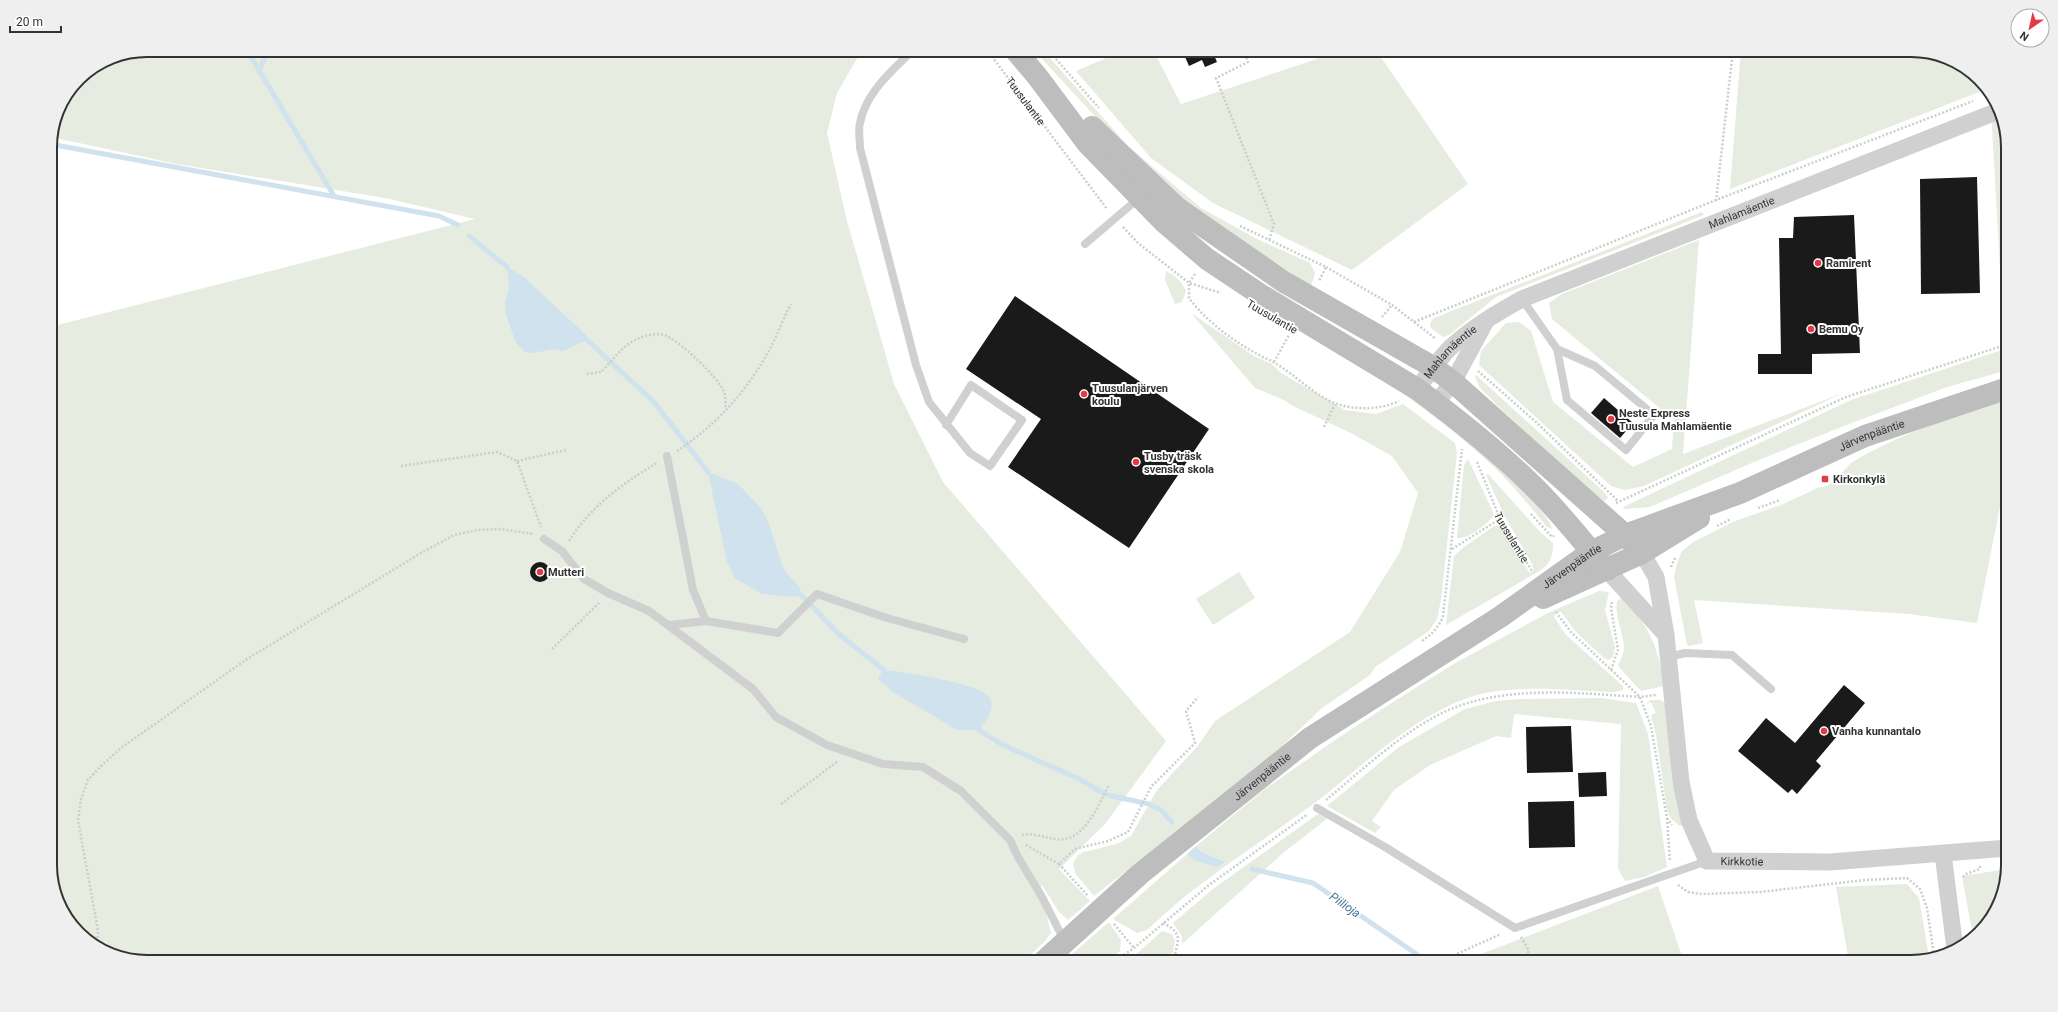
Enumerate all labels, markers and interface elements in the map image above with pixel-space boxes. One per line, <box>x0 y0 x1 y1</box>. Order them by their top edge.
scale bar <box>10 8 61 34</box>
north arrow <box>2010 8 2050 48</box>
text: 20 m <box>16 15 43 29</box>
text: N <box>2018 28 2032 43</box>
street label: Tuusulantie <box>1003 74 1048 128</box>
street label: Mahlamäentie <box>1707 193 1777 231</box>
place label: Ramirent <box>1826 257 1871 270</box>
marker: Ramirent <box>1813 258 1823 268</box>
street label: Tuusulantie <box>1244 297 1300 337</box>
street label: Mahlamäentie <box>1421 322 1479 381</box>
place label: Bemu Oy <box>1819 323 1864 336</box>
marker: Bemu Oy <box>1806 324 1816 334</box>
place label: Tuusulanjärven koulu <box>1092 382 1168 408</box>
marker: Tuusulanjärven koulu <box>1079 389 1089 399</box>
place label: Neste Express Tuusula Mahlamäentie <box>1619 407 1732 433</box>
marker: Neste Express Tuusula Mahlamäentie <box>1606 414 1616 424</box>
street label: Järvenpääntie <box>1837 417 1906 454</box>
place label: Tusby träsk svenska skola <box>1144 450 1214 476</box>
marker: Tusby träsk svenska skola <box>1131 457 1141 467</box>
place label: Kirkonkylä <box>1833 473 1886 486</box>
marker: Kirkonkylä <box>1820 474 1830 484</box>
street label: Tuusulantie <box>1491 510 1532 565</box>
street label: Järvenpääntie <box>1540 541 1604 591</box>
place label: Mutteri <box>548 566 584 579</box>
marker: Mutteri <box>535 567 545 577</box>
place label: Vanha kunnantalo <box>1832 725 1921 738</box>
marker: Vanha kunnantalo <box>1819 726 1829 736</box>
street label: Järvenpääntie <box>1231 750 1293 803</box>
street label: Kirkkotie <box>1720 855 1764 868</box>
water label: Piilioja <box>1327 889 1363 921</box>

